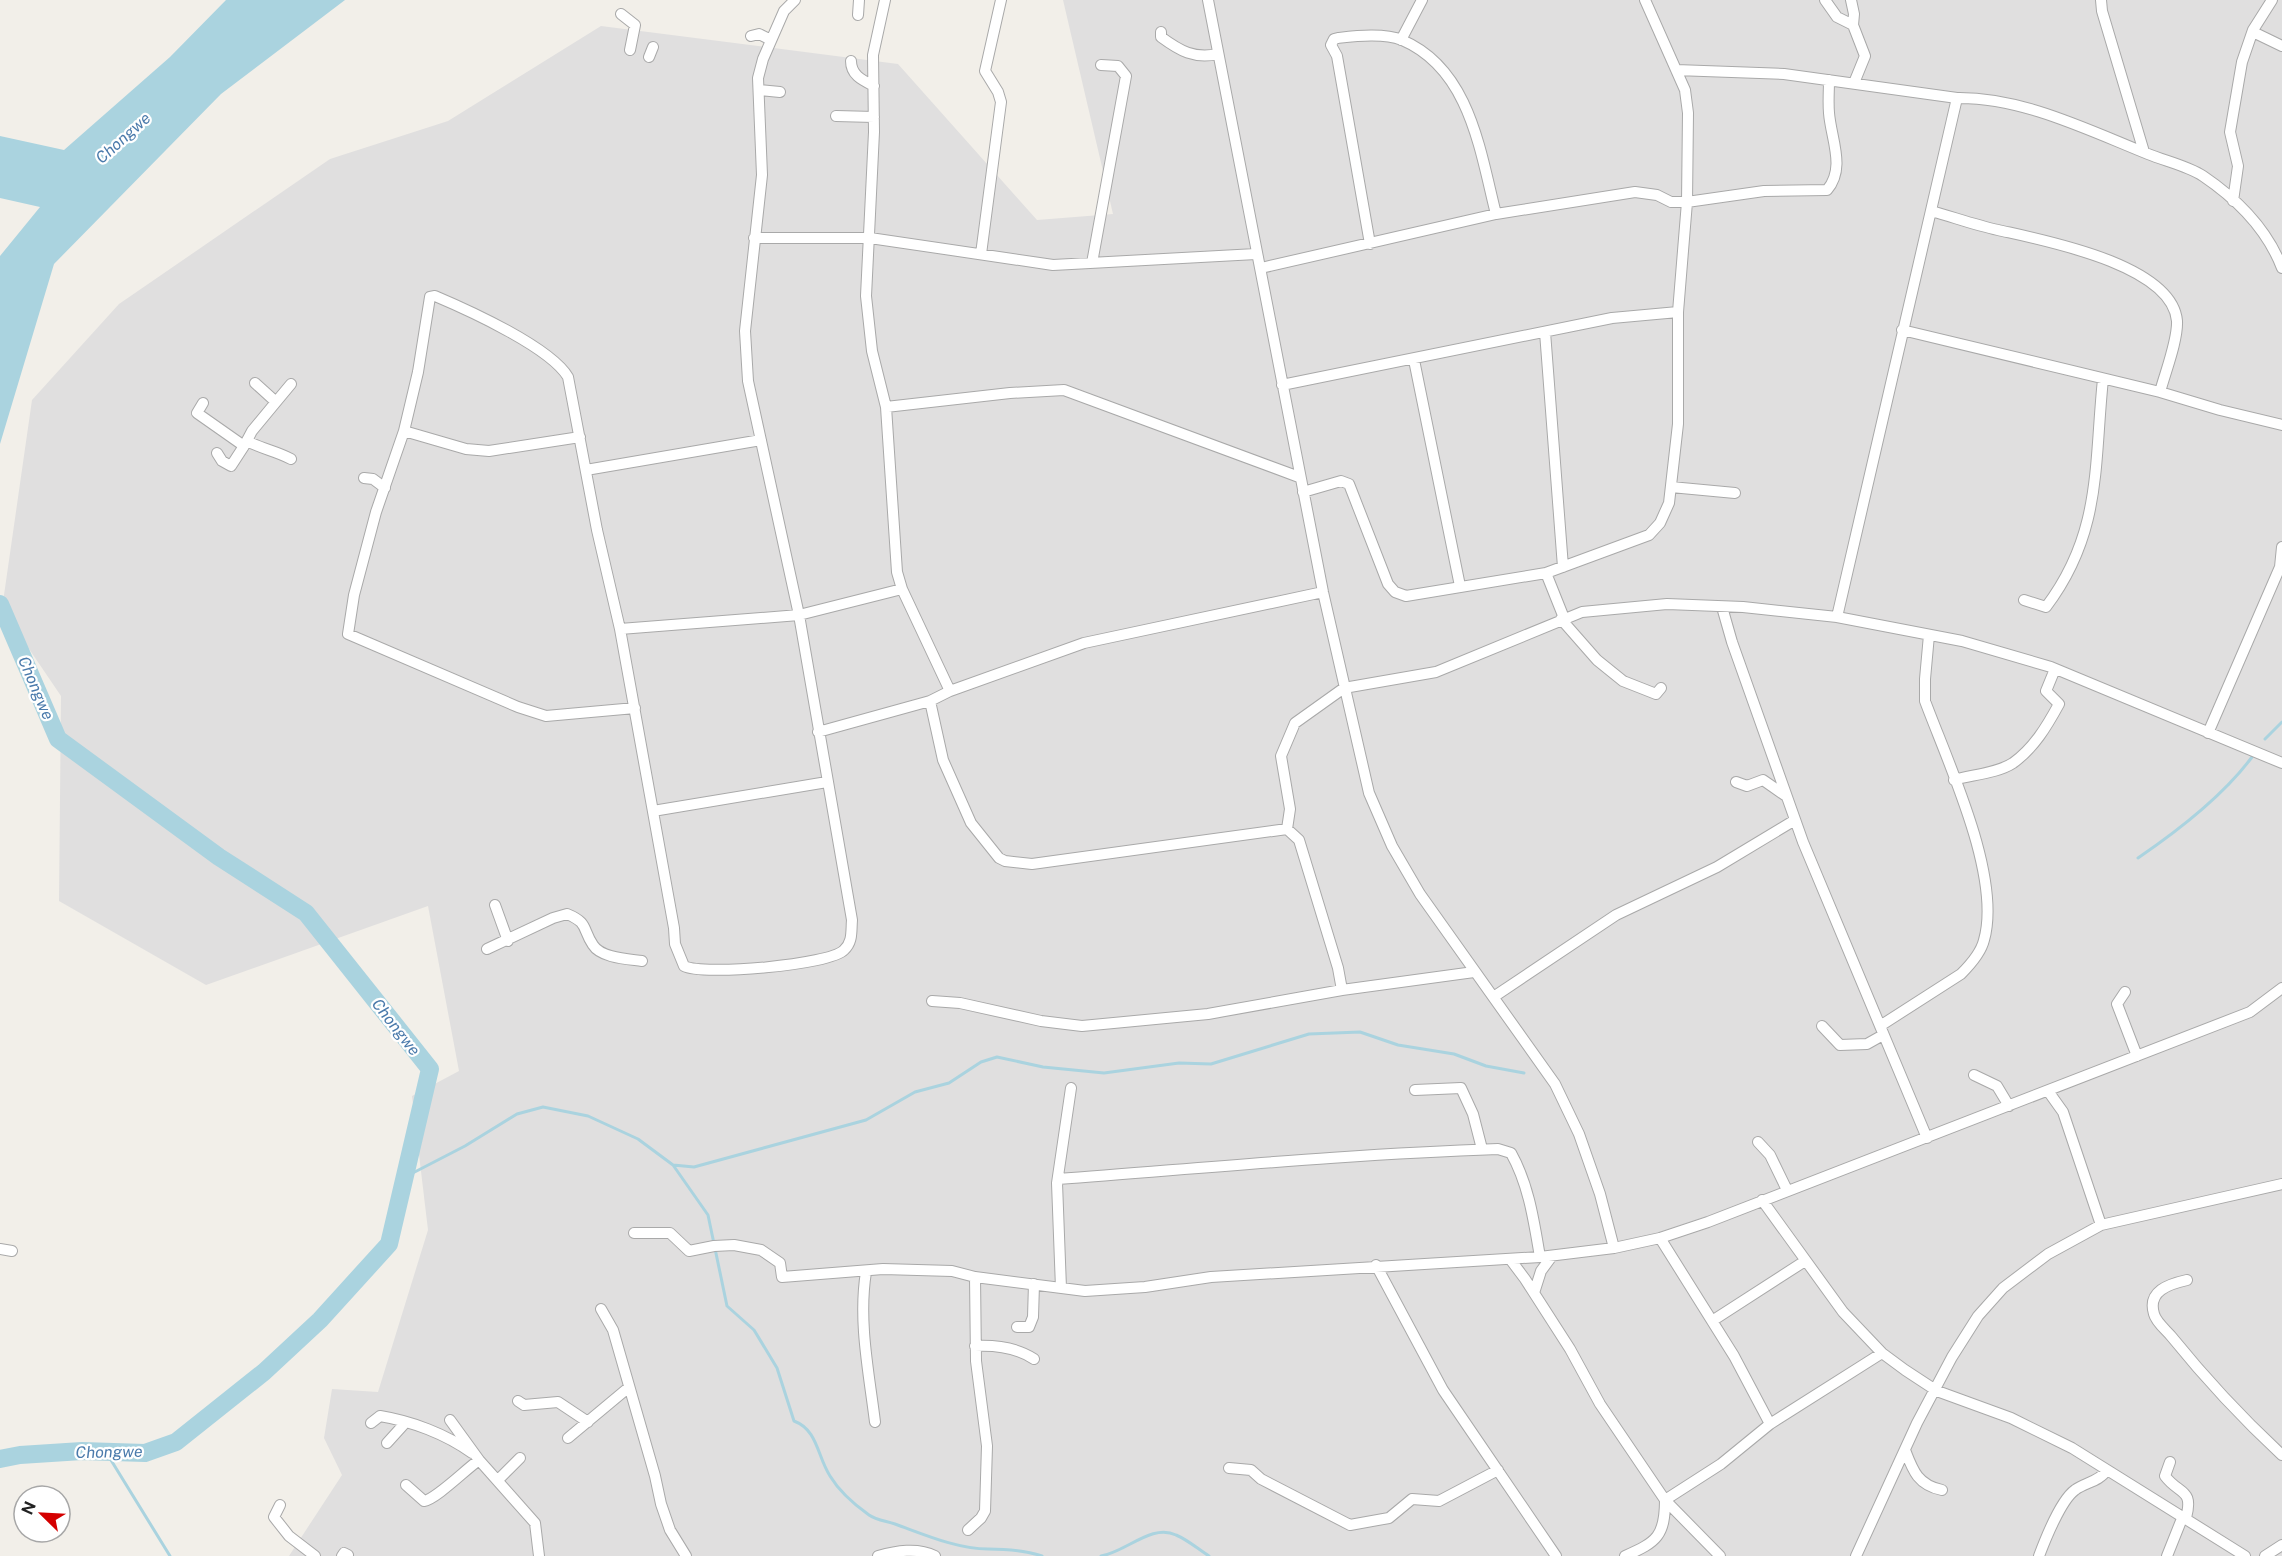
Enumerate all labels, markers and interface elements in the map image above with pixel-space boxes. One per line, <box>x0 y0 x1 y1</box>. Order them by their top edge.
water label: Chongwe <box>92 108 155 168</box>
water label: Chongwe <box>14 653 58 723</box>
water label: Chongwe <box>368 995 424 1060</box>
water label: Chongwe <box>75 1442 143 1462</box>
north arrow <box>12 1484 72 1544</box>
text: N <box>18 1499 40 1518</box>

